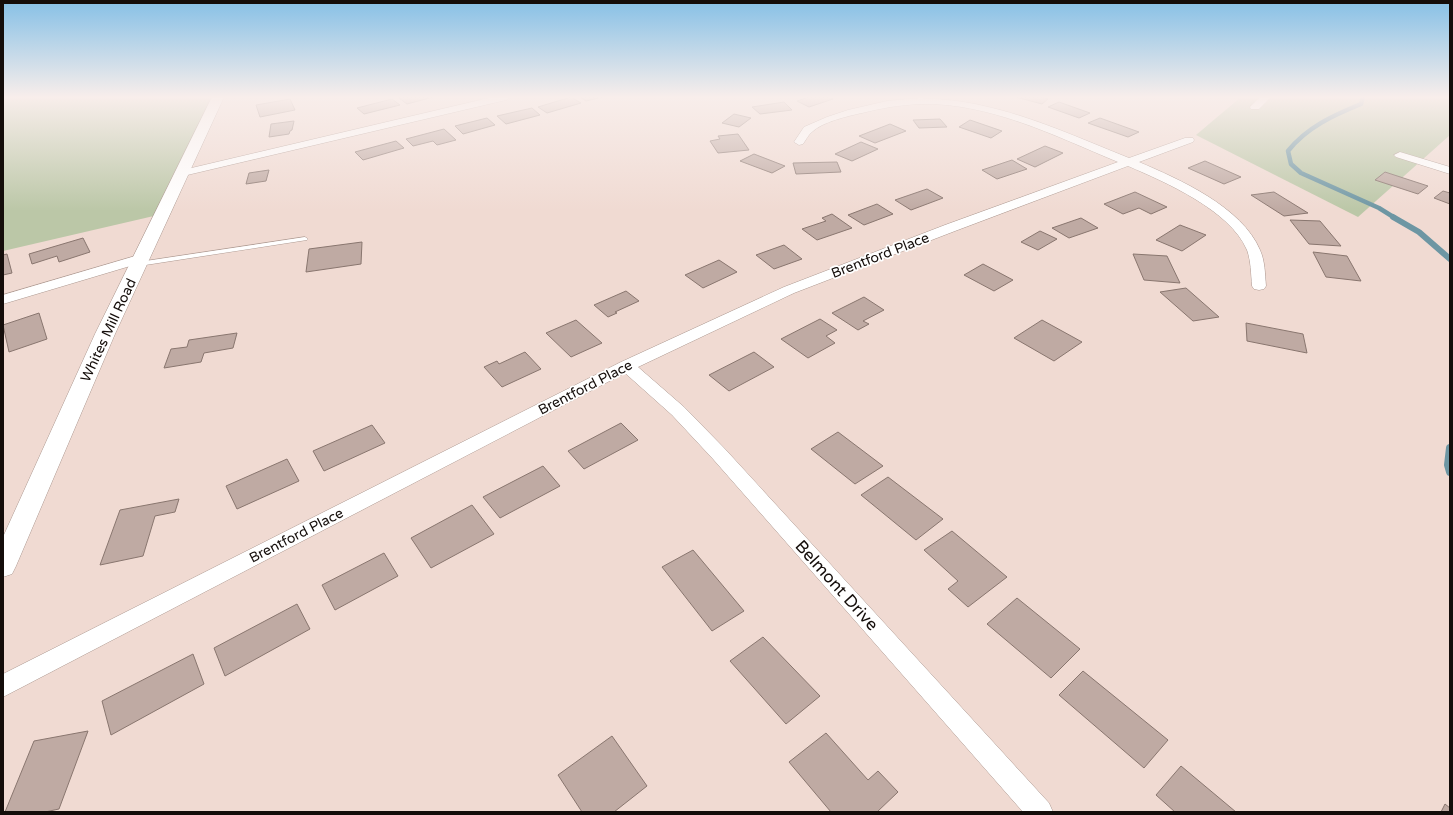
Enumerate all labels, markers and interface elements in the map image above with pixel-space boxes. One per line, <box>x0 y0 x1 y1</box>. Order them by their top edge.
street label: Brentford Place <box>829 229 932 282</box>
street label: Whites Mill Road <box>77 276 140 385</box>
street label: Brentford Place <box>535 356 635 419</box>
street label: Brentford Place <box>246 504 346 567</box>
street label: Belmont Drive <box>791 536 883 635</box>

